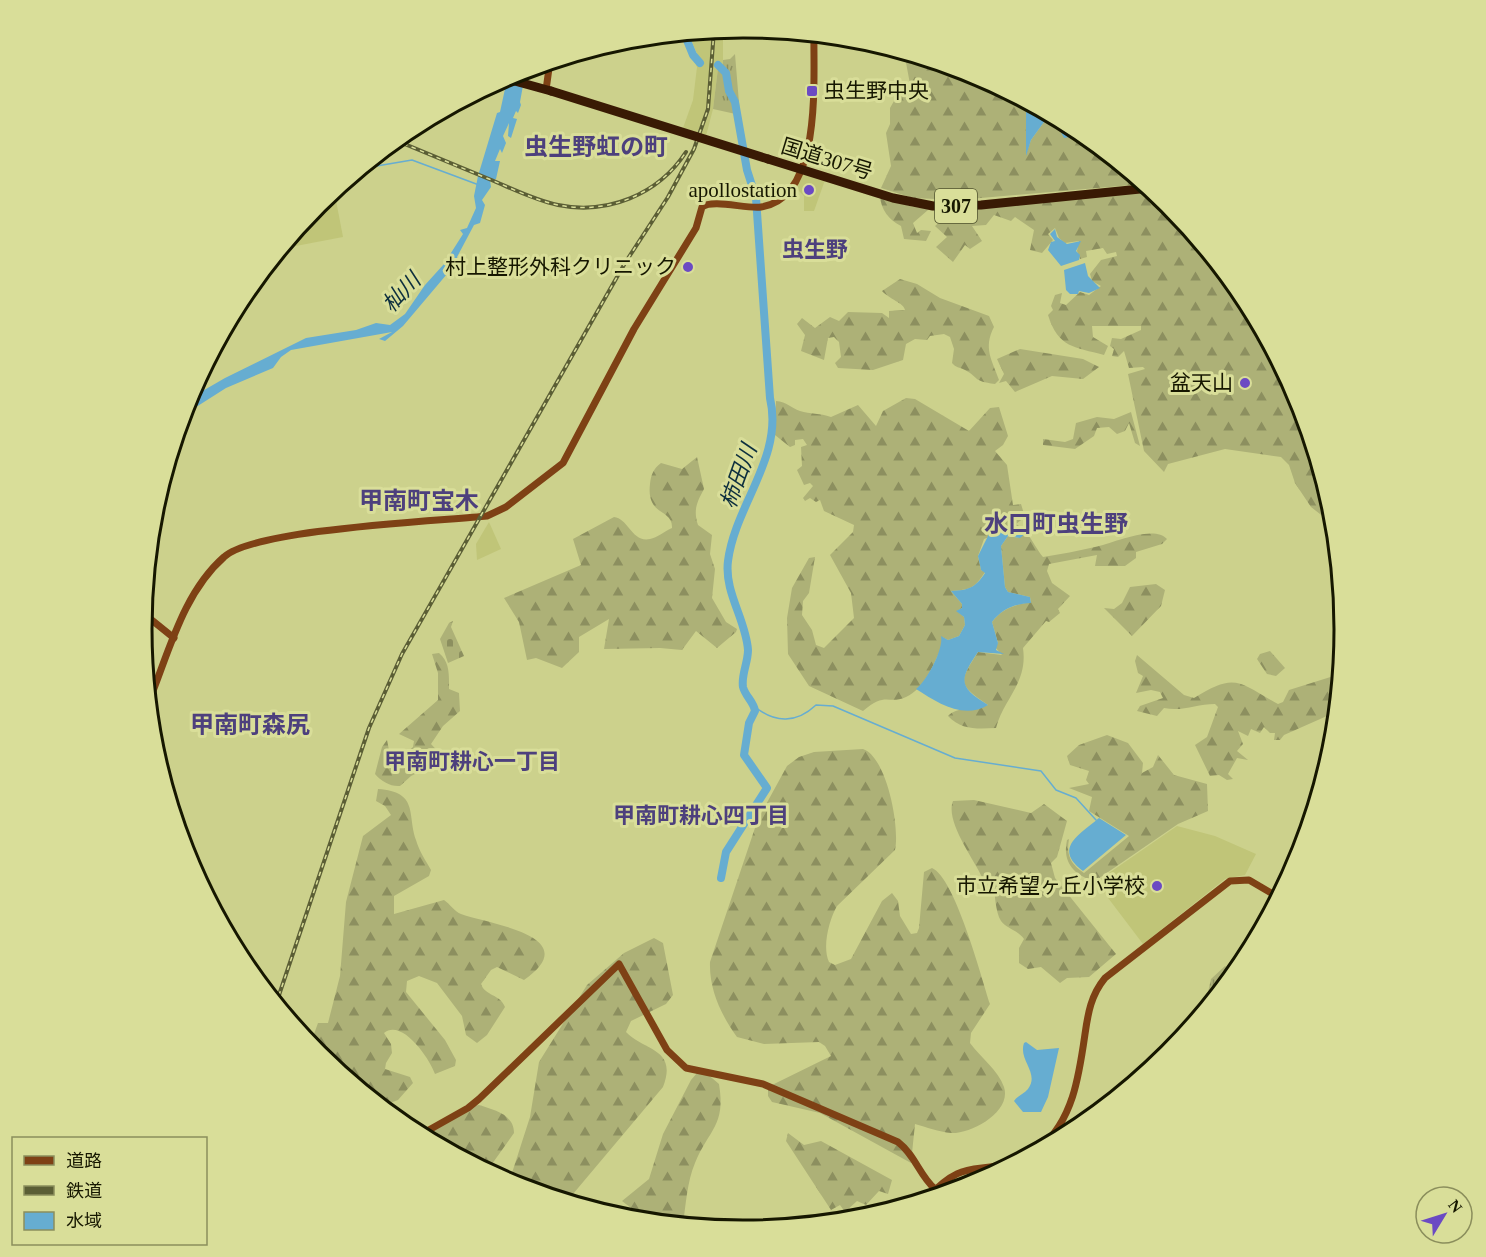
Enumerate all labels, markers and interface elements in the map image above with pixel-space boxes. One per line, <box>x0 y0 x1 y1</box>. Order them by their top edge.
place label: 虫生野中央 <box>824 79 929 103</box>
marker: 虫生野中央 <box>805 84 819 98</box>
district label: 虫生野虹の町 <box>524 134 668 160</box>
street label: 国道307号 <box>778 134 876 184</box>
place label: apollostation <box>689 178 797 202</box>
marker: apollostation <box>802 183 816 197</box>
road number: 307 <box>935 189 977 223</box>
district label: 虫生野 <box>782 237 848 262</box>
place label: 村上整形外科クリニック <box>445 255 676 279</box>
marker: 村上整形外科クリニック <box>681 260 695 274</box>
water label: 杣川 <box>377 266 427 317</box>
place label: 盆天山 <box>1170 371 1233 395</box>
marker: 盆天山 <box>1238 376 1252 390</box>
water label: 柿田川 <box>715 439 762 511</box>
district label: 甲南町宝木 <box>359 488 479 514</box>
district label: 水口町虫生野 <box>984 511 1128 537</box>
district label: 甲南町森尻 <box>190 712 310 738</box>
district label: 甲南町耕心一丁目 <box>384 749 560 774</box>
district label: 甲南町耕心四丁目 <box>613 803 789 828</box>
place label: 市立希望ヶ丘小学校 <box>956 874 1145 898</box>
marker: 市立希望ヶ丘小学校 <box>1150 879 1164 893</box>
legend <box>12 1137 207 1245</box>
text: 道路 <box>66 1151 102 1171</box>
text: 鉄道 <box>66 1181 102 1201</box>
north arrow <box>1414 1185 1474 1245</box>
text: N <box>1445 1196 1466 1216</box>
text: 水域 <box>66 1211 102 1231</box>

